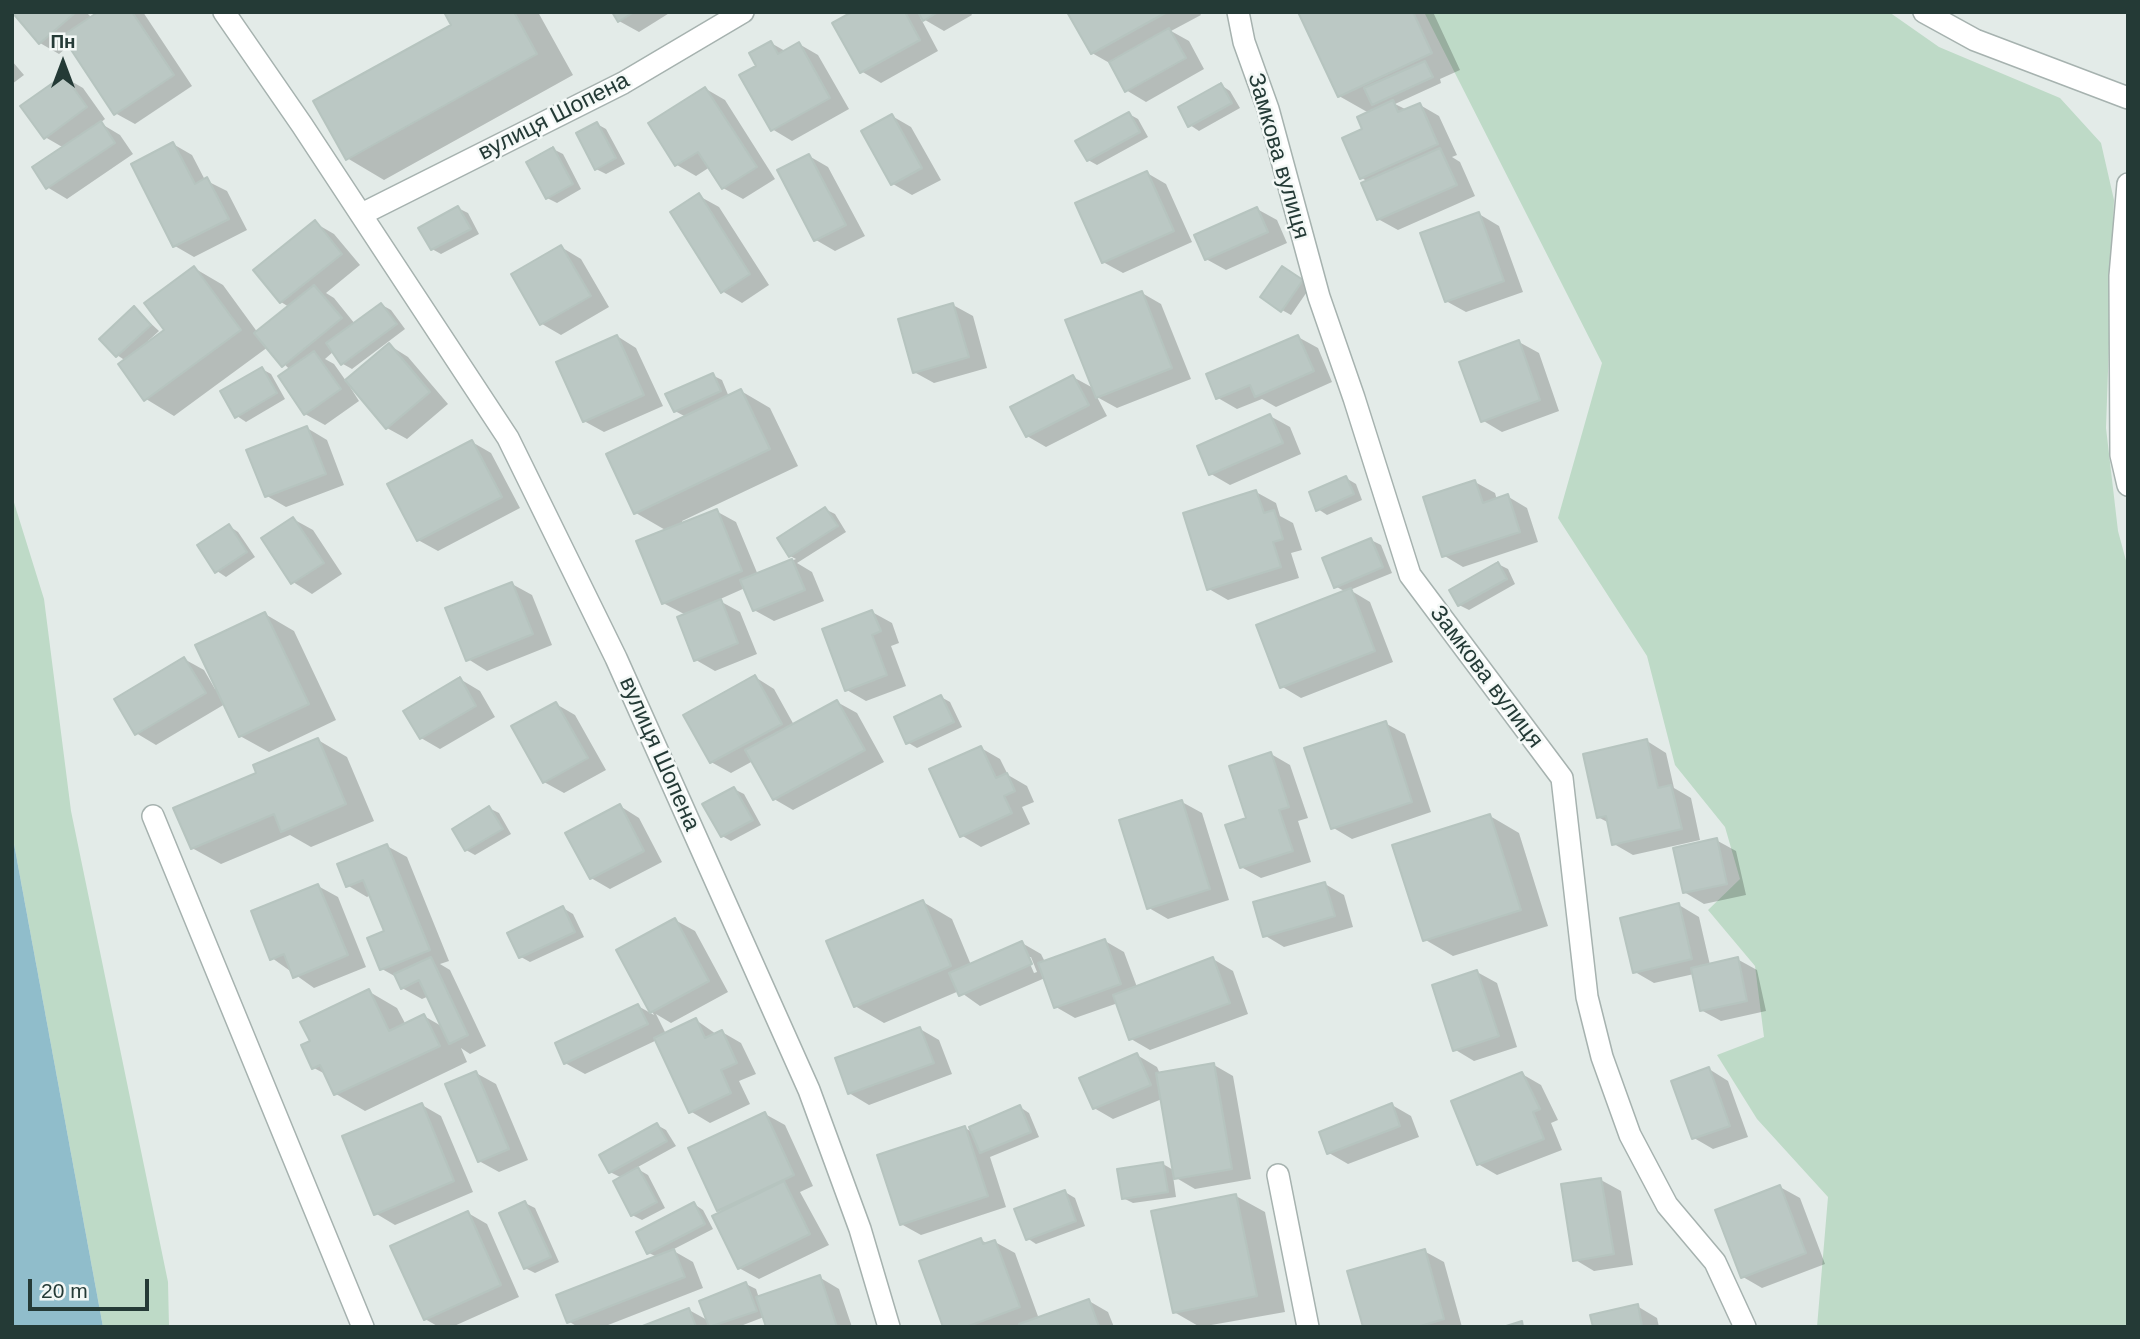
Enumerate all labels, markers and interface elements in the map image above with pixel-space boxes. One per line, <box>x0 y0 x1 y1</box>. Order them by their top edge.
north arrow <box>28 28 98 98</box>
text: Пн <box>50 31 76 52</box>
street label: вулиця Шопена <box>474 67 634 167</box>
street label: Замкова вулиця <box>1241 70 1315 242</box>
street label: Замкова вулиця <box>1423 600 1549 754</box>
street label: вулиця Шопена <box>613 673 705 835</box>
scale bar <box>32 1266 152 1310</box>
text: 20 m <box>41 1279 88 1302</box>

